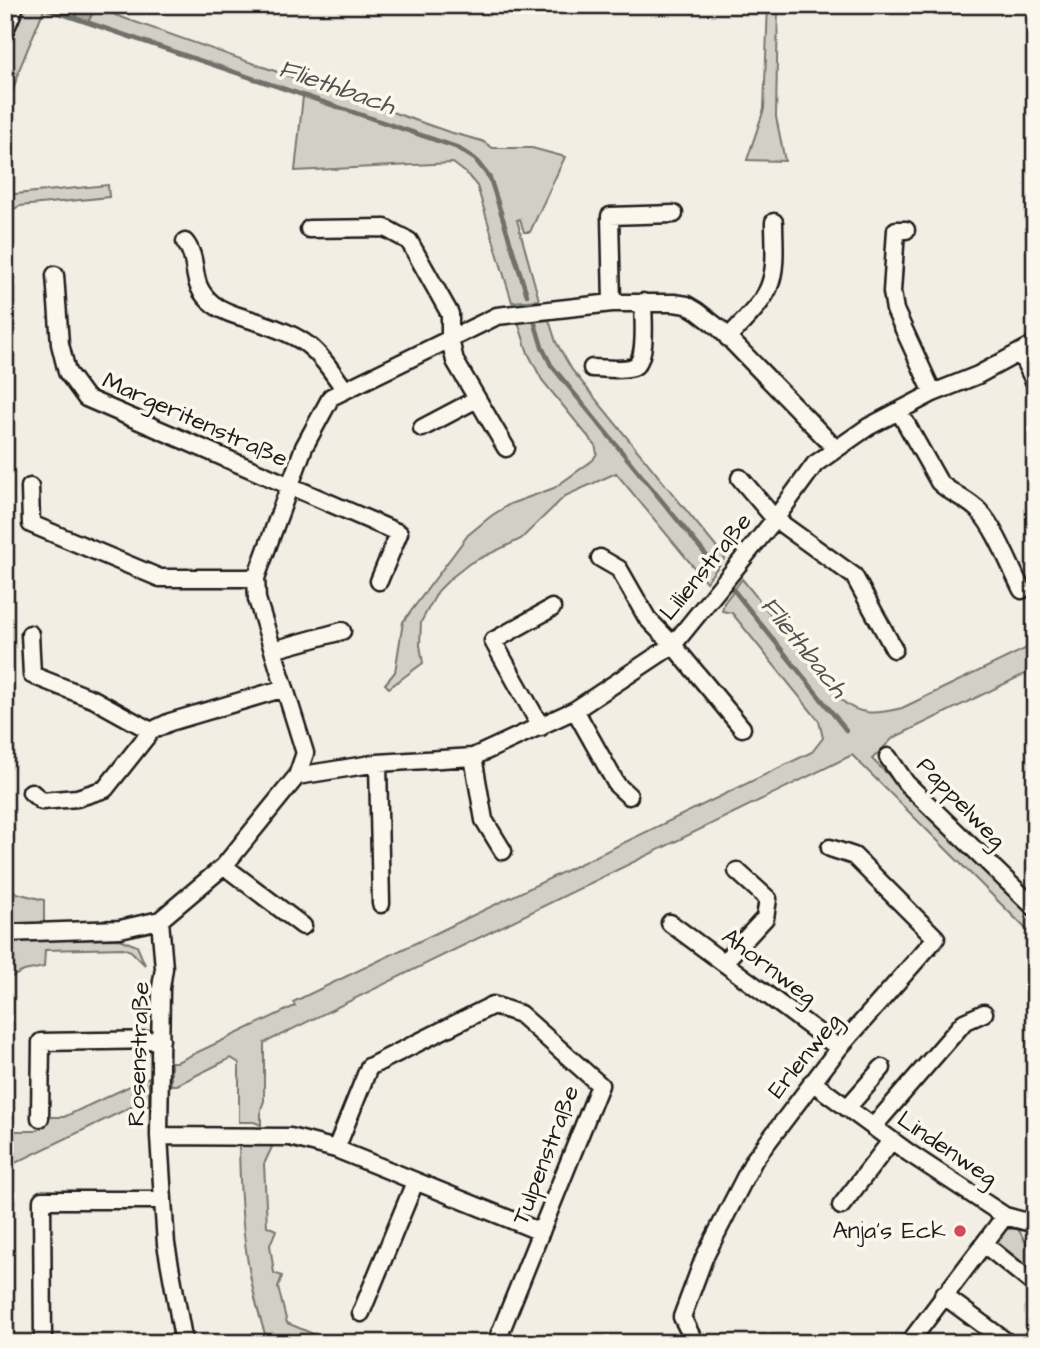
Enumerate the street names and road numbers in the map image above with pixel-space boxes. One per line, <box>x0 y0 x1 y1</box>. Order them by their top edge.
street label: Margeritenstraße <box>97 364 293 477</box>
street label: Lilienstraße <box>652 506 760 628</box>
street label: Pappelweg <box>908 750 1013 857</box>
street label: Ahornweg <box>714 920 823 1015</box>
street label: Rosenstraße <box>119 981 159 1127</box>
street label: Erlenweg <box>760 1006 851 1107</box>
street label: Tulpenstraße <box>504 1081 588 1229</box>
street label: Lindenweg <box>890 1103 1004 1196</box>

